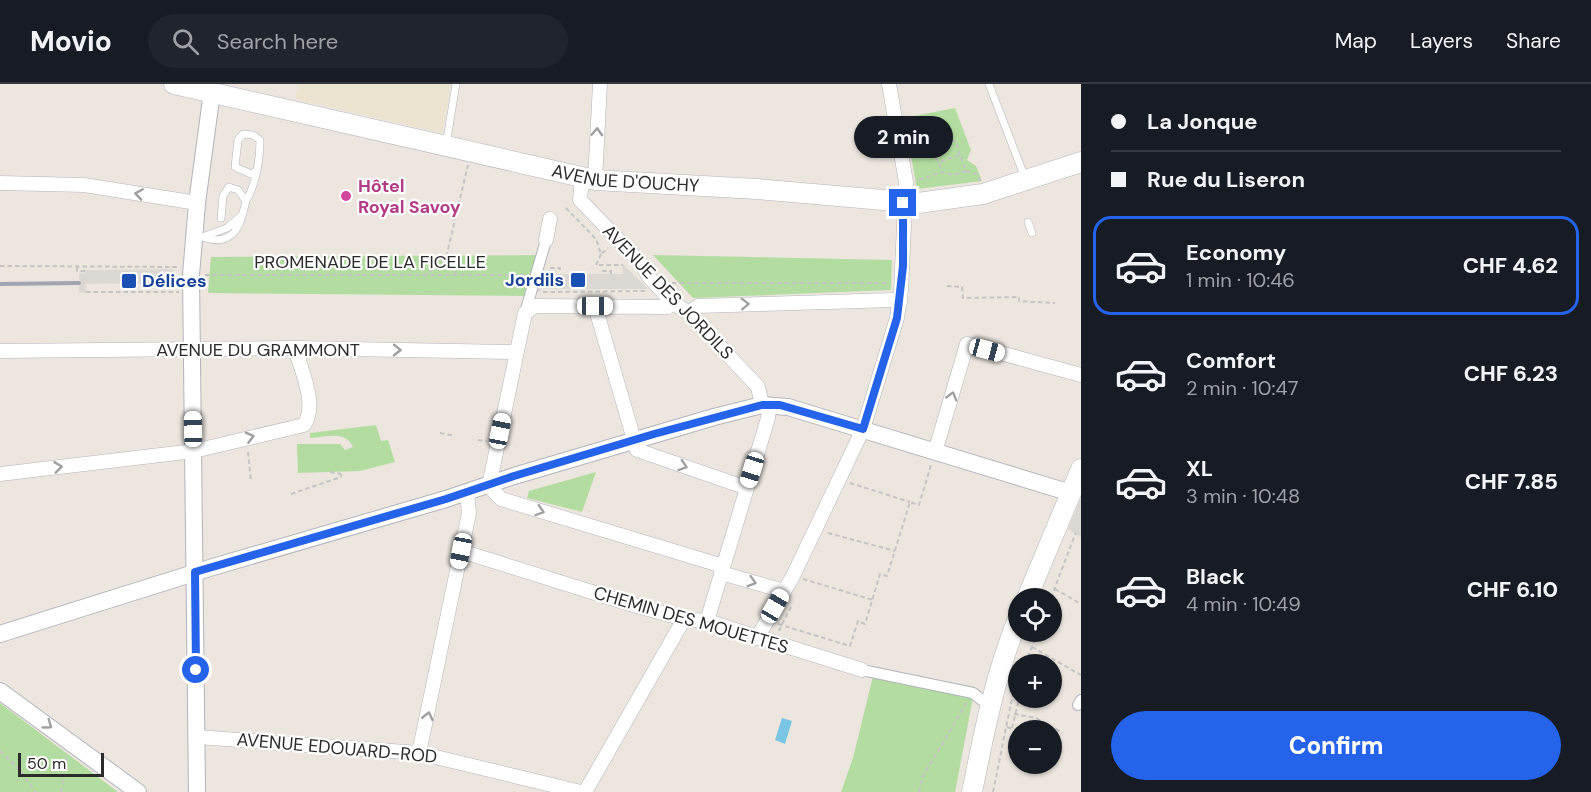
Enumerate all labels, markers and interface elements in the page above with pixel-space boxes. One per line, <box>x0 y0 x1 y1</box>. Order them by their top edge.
search box <box>148 14 568 68</box>
text: Movio <box>30 23 112 60</box>
icon: search <box>169 25 202 58</box>
text: Search here <box>217 27 338 56</box>
text: Map <box>1335 27 1377 55</box>
text: Layers <box>1410 27 1473 55</box>
text: Share <box>1506 27 1561 55</box>
text: La Jonque <box>1147 107 1257 136</box>
callout: 2 min <box>854 116 952 158</box>
text: 2 min <box>877 124 930 150</box>
one-way arrow <box>591 128 604 137</box>
street label: AVENUE D'OUCHY <box>549 159 700 198</box>
text: Rue du Liseron <box>1147 165 1305 194</box>
place label: Hôtel Royal Savoy <box>358 174 461 219</box>
one-way arrow <box>134 188 144 200</box>
marker: Hôtel Royal Savoy <box>339 189 353 203</box>
route end <box>889 189 916 216</box>
street label: AVENUE DES JORDILS <box>597 219 739 365</box>
text: Economy <box>1186 238 1286 267</box>
icon: car <box>1114 239 1168 293</box>
street label: PROMENADE DE LA FICELLE <box>254 250 486 274</box>
text: CHF 4.62 <box>1463 251 1558 280</box>
text: 1 min · 10:46 <box>1186 267 1295 293</box>
place label: Jordils <box>505 268 564 292</box>
place label: Délices <box>142 269 207 293</box>
marker: Jordils <box>569 271 587 289</box>
marker: Délices <box>120 272 138 290</box>
car <box>577 297 613 315</box>
one-way arrow <box>740 298 749 311</box>
car <box>967 337 1007 363</box>
street label: AVENUE DU GRAMMONT <box>156 338 360 362</box>
one-way arrow <box>393 344 402 356</box>
text: Comfort <box>1186 346 1276 375</box>
icon: car <box>1114 347 1168 401</box>
text: CHF 6.23 <box>1464 359 1558 388</box>
text: 2 min · 10:47 <box>1186 375 1298 401</box>
one-way arrow <box>945 391 957 401</box>
car <box>184 411 202 447</box>
car <box>488 412 512 450</box>
one-way arrow <box>245 432 255 445</box>
car <box>738 450 766 490</box>
text: XL <box>1186 454 1213 483</box>
icon: car <box>1114 455 1168 509</box>
one-way arrow <box>677 459 688 472</box>
one-way arrow <box>54 461 63 474</box>
text: CHF 7.85 <box>1465 467 1558 496</box>
text: 3 min · 10:48 <box>1186 483 1300 509</box>
one-way arrow <box>534 504 545 516</box>
car <box>449 532 473 570</box>
text: Black <box>1186 562 1245 591</box>
icon: car <box>1114 563 1168 617</box>
one-way arrow <box>746 575 757 587</box>
text: CHF 6.10 <box>1467 575 1558 604</box>
street label: CHEMIN DES MOUETTES <box>591 581 791 659</box>
car <box>758 586 792 626</box>
map controls <box>1008 588 1062 774</box>
button: locate <box>1008 588 1062 642</box>
text: 4 min · 10:49 <box>1186 591 1301 617</box>
button: + <box>1008 654 1062 708</box>
route start <box>182 656 209 683</box>
button: Confirm <box>1111 711 1561 780</box>
one-way arrow <box>420 712 433 722</box>
one-way arrow <box>41 717 52 728</box>
button: − <box>1008 720 1062 774</box>
street label: AVENUE EDOUARD-ROD <box>236 727 438 769</box>
scale bar <box>18 750 104 778</box>
text: 50 m <box>27 753 66 774</box>

